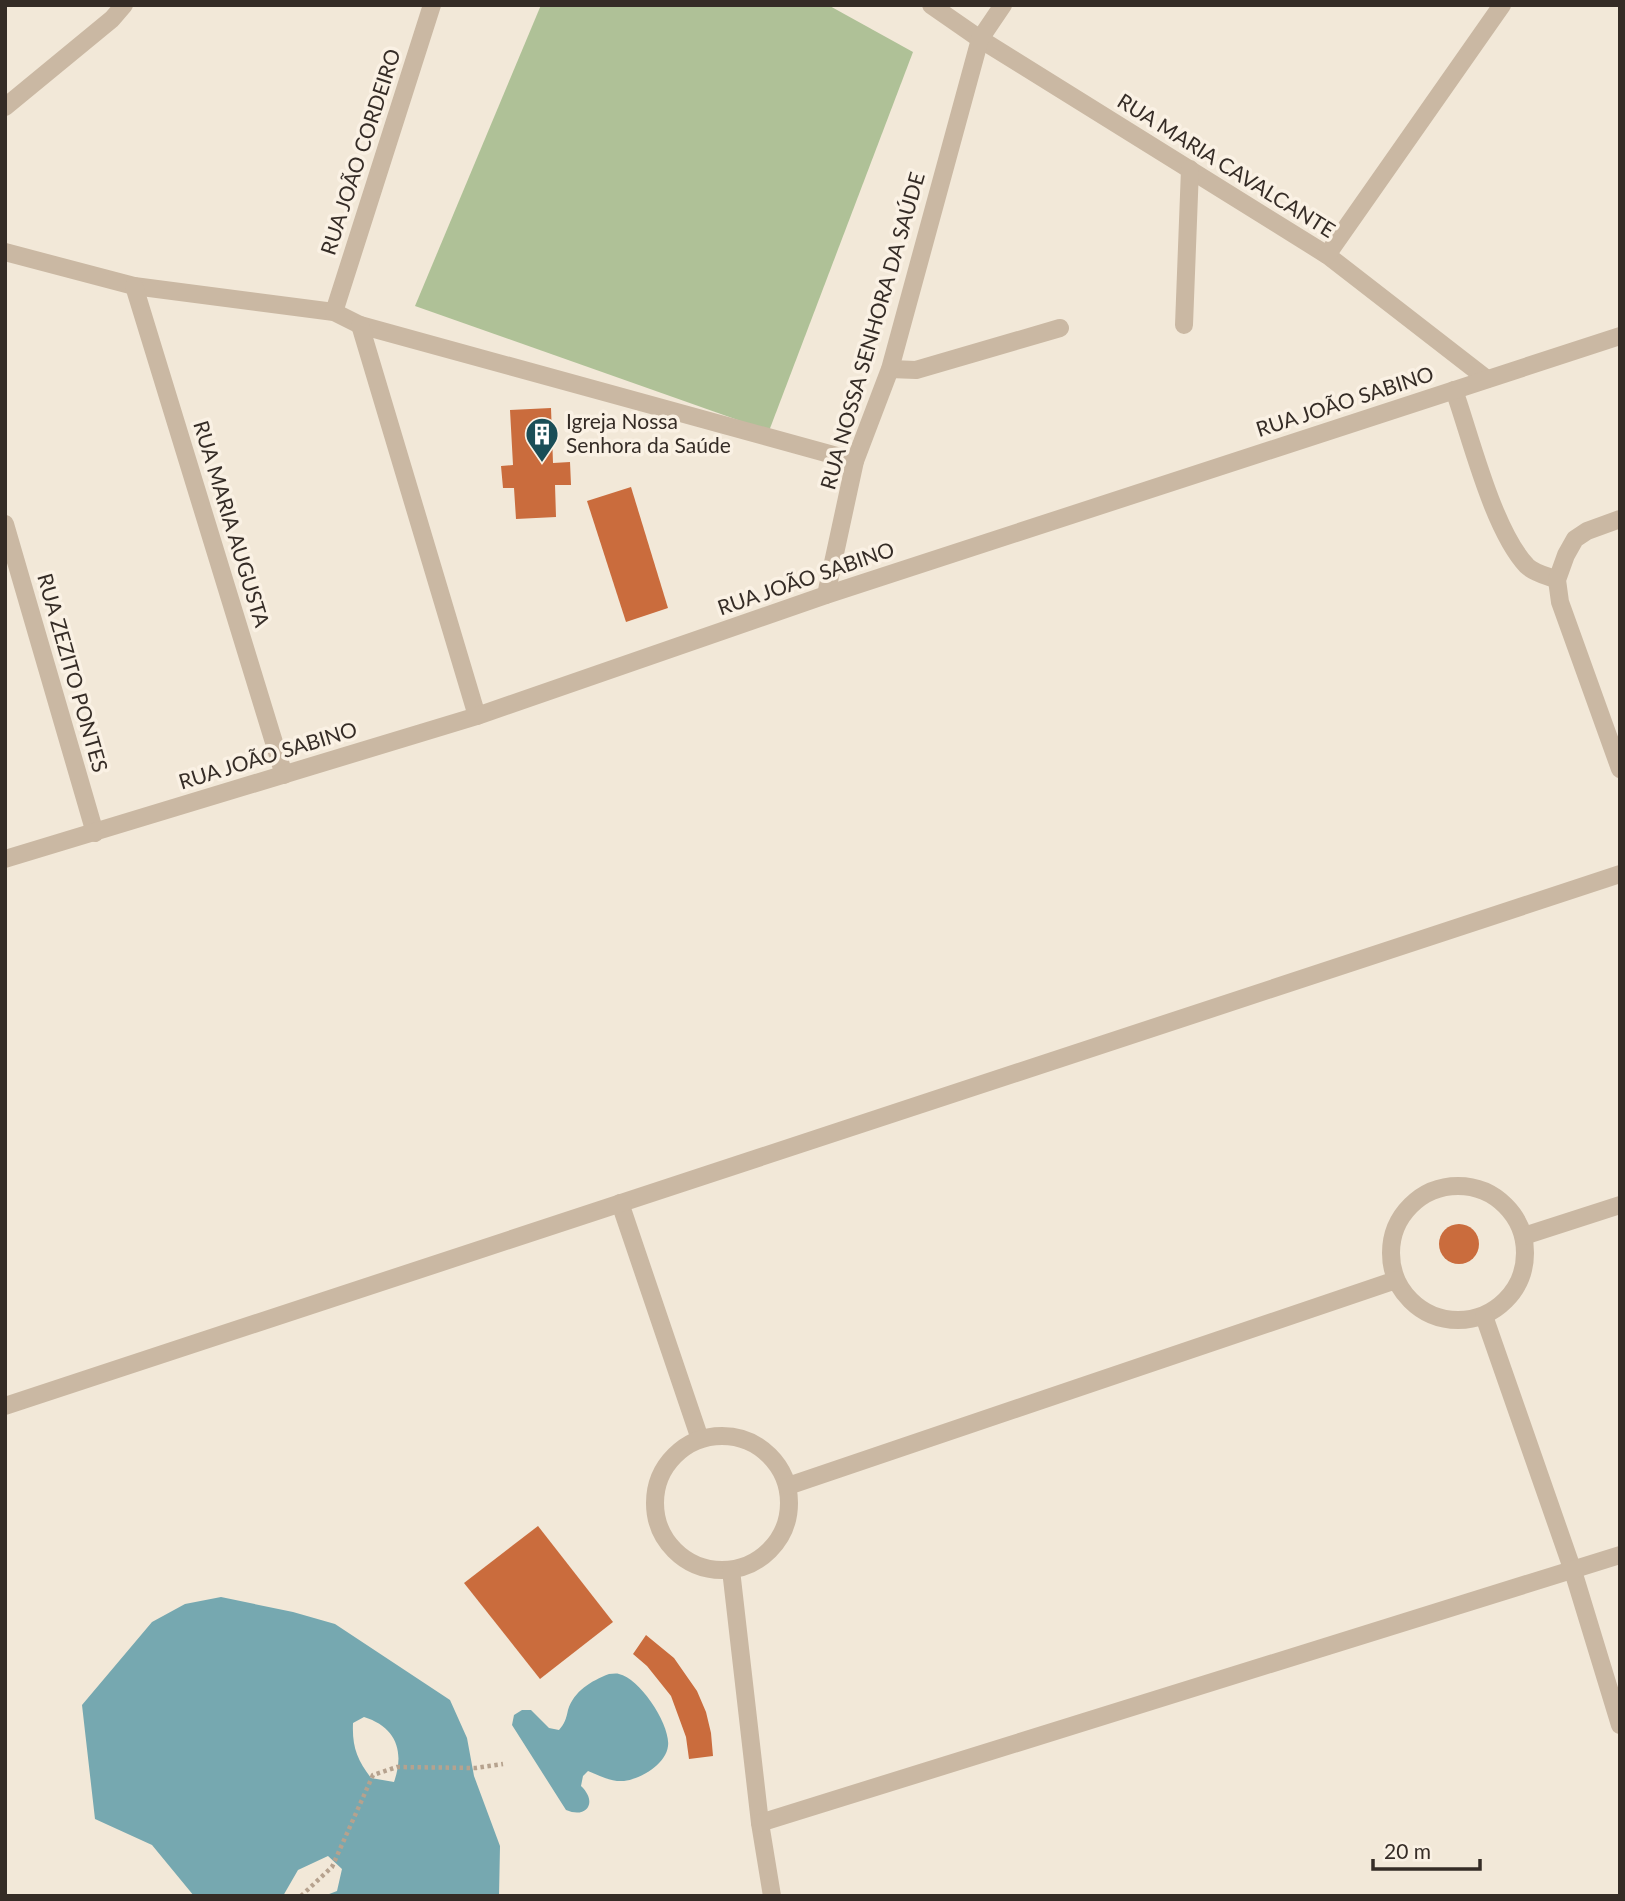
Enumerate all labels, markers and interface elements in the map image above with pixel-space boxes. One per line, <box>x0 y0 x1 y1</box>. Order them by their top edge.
street label: RUA JOÃO CORDEIRO <box>314 45 405 258</box>
street label: RUA MARIA CAVALCANTE <box>1113 87 1340 242</box>
street label: RUA NOSSA SENHORA DA SAÚDE <box>814 169 929 492</box>
street label: RUA JOÃO SABINO <box>1253 360 1437 441</box>
place label: Igreja Nossa Senhora da Saúde <box>566 408 731 457</box>
building icon: Igreja Nossa Senhora da Saúde <box>523 415 561 464</box>
street label: RUA MARIA AUGUSTA <box>189 417 276 631</box>
street label: RUA JOÃO SABINO <box>714 536 897 620</box>
street label: RUA ZEZITO PONTES <box>33 570 114 775</box>
street label: RUA JOÃO SABINO <box>175 716 360 794</box>
scale bar <box>1373 1828 1480 1872</box>
text: 20 m <box>1384 1838 1431 1863</box>

